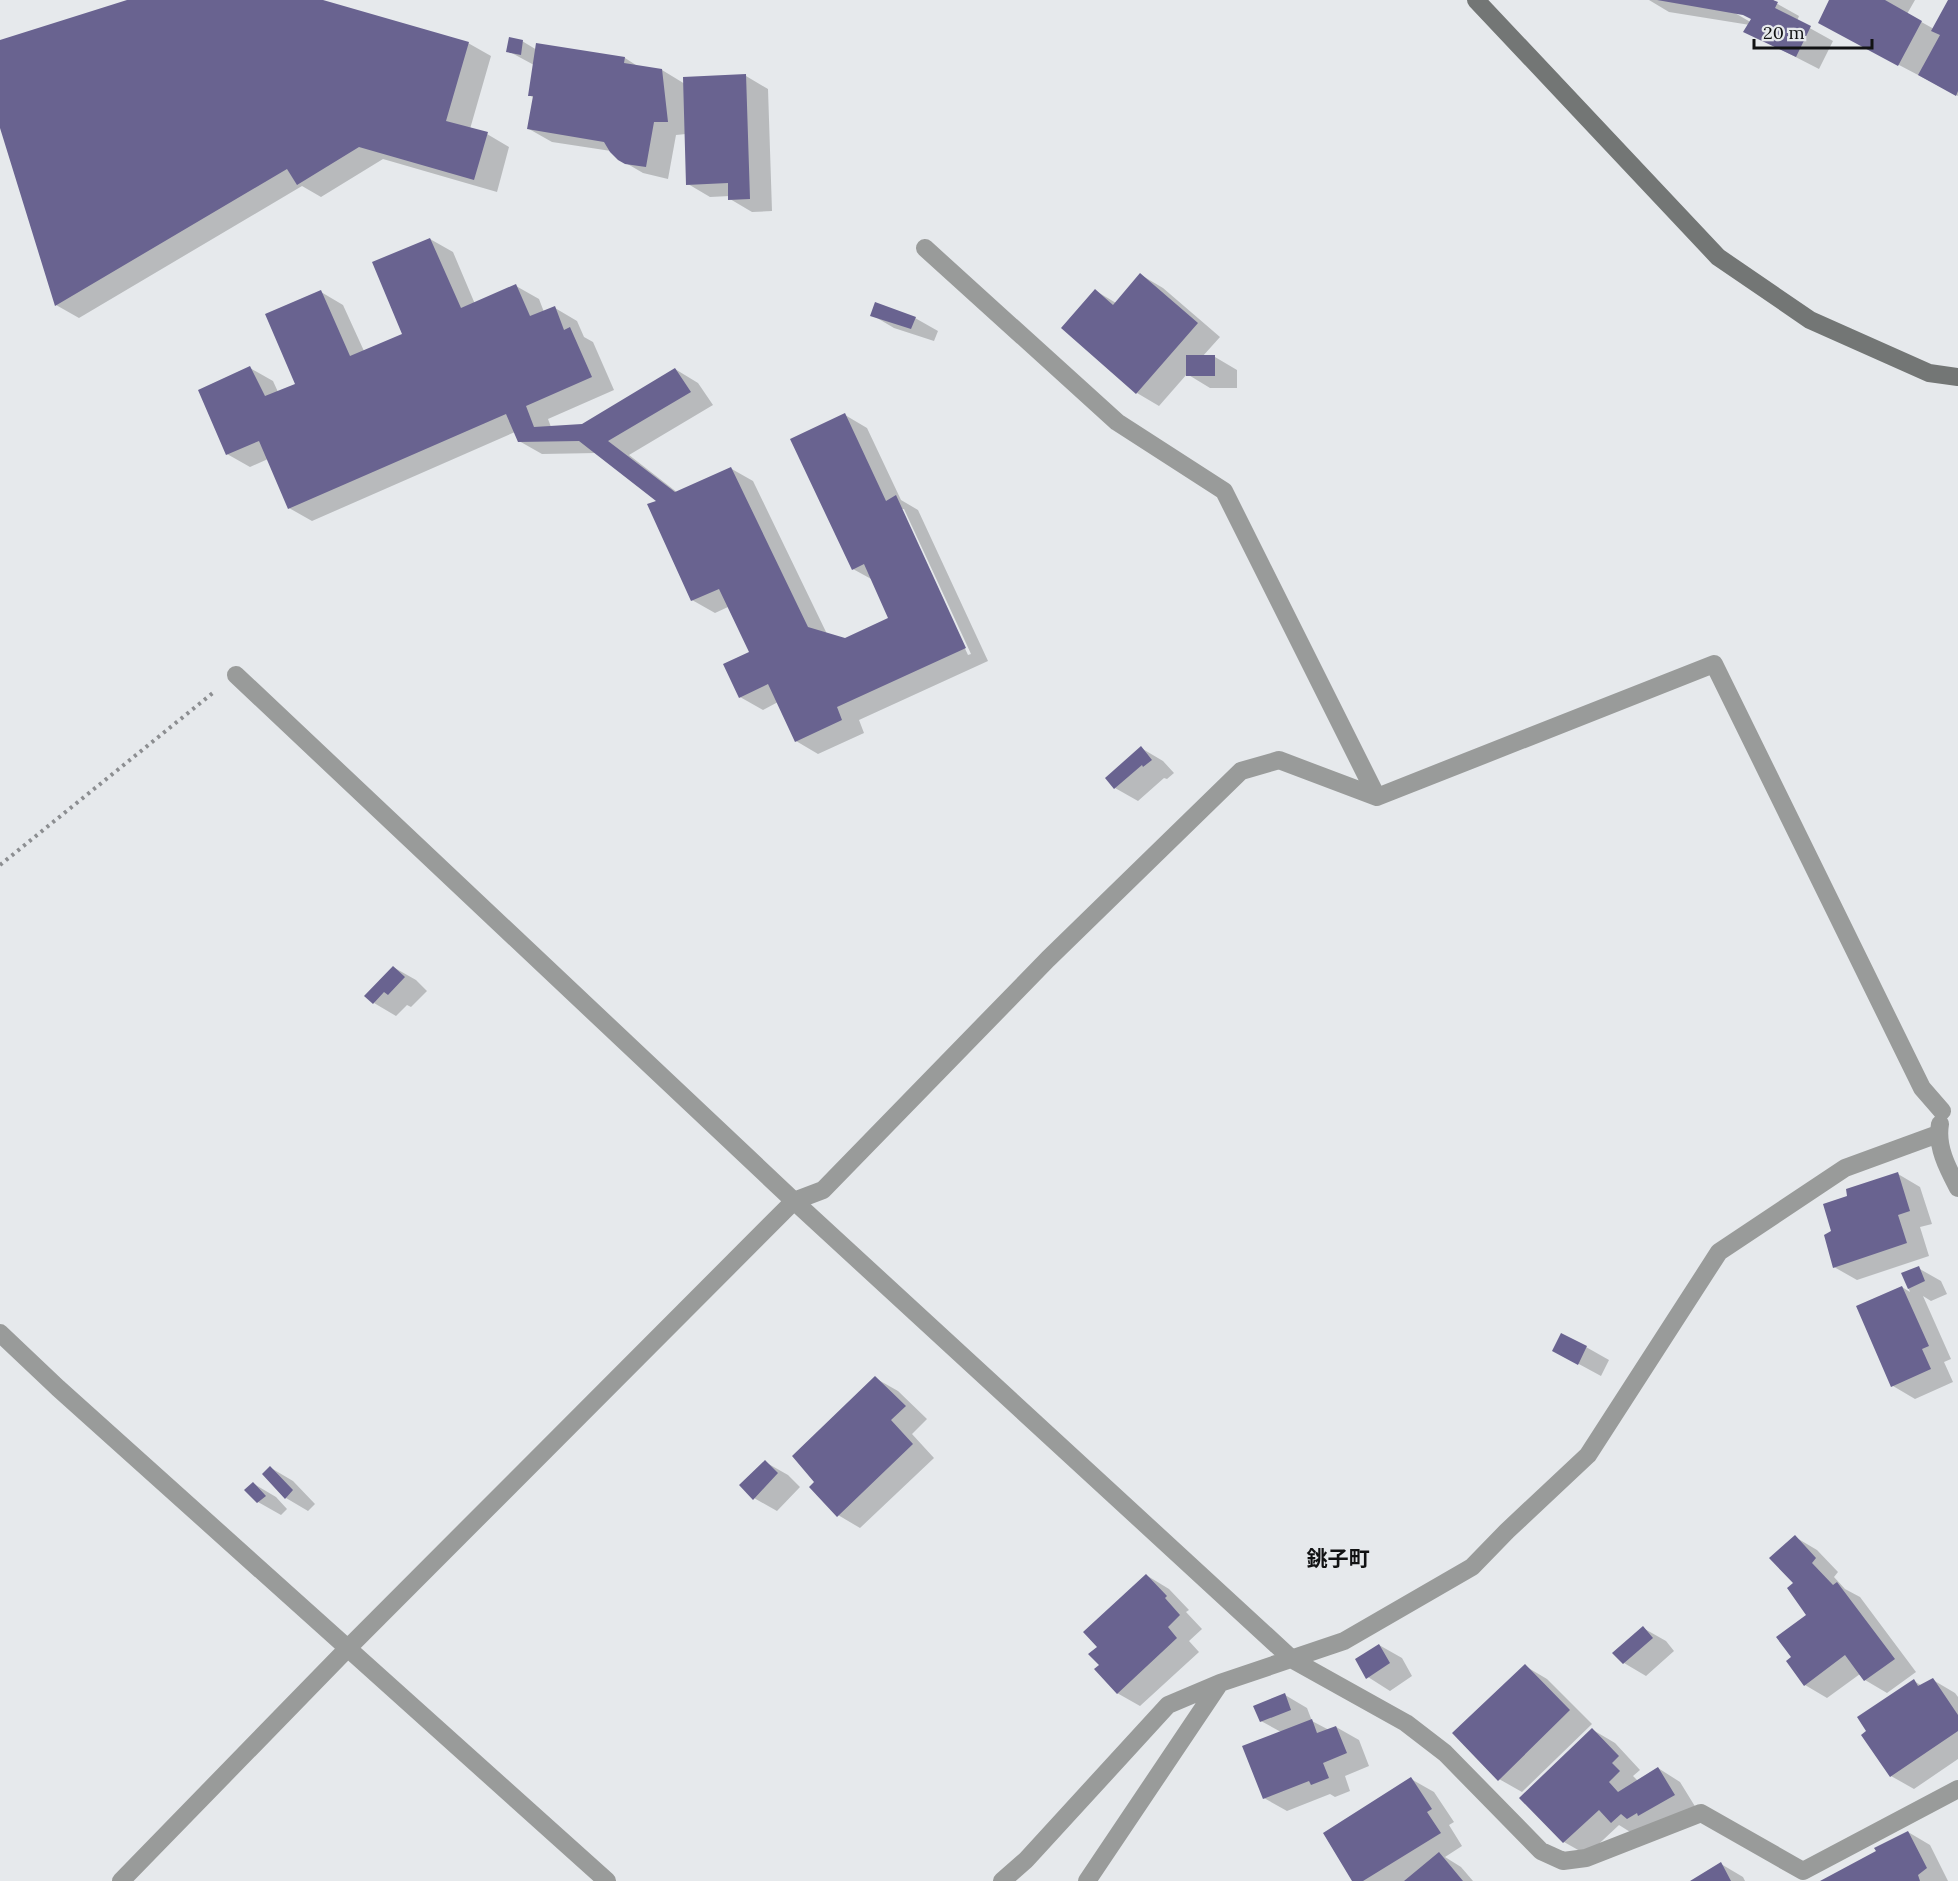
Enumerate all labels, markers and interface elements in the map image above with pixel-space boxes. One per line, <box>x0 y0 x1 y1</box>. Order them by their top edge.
scale bar <box>1754 12 1872 50</box>
text: 20 m <box>1763 21 1805 44</box>
district label: 銚子町 <box>1307 1545 1370 1572</box>

